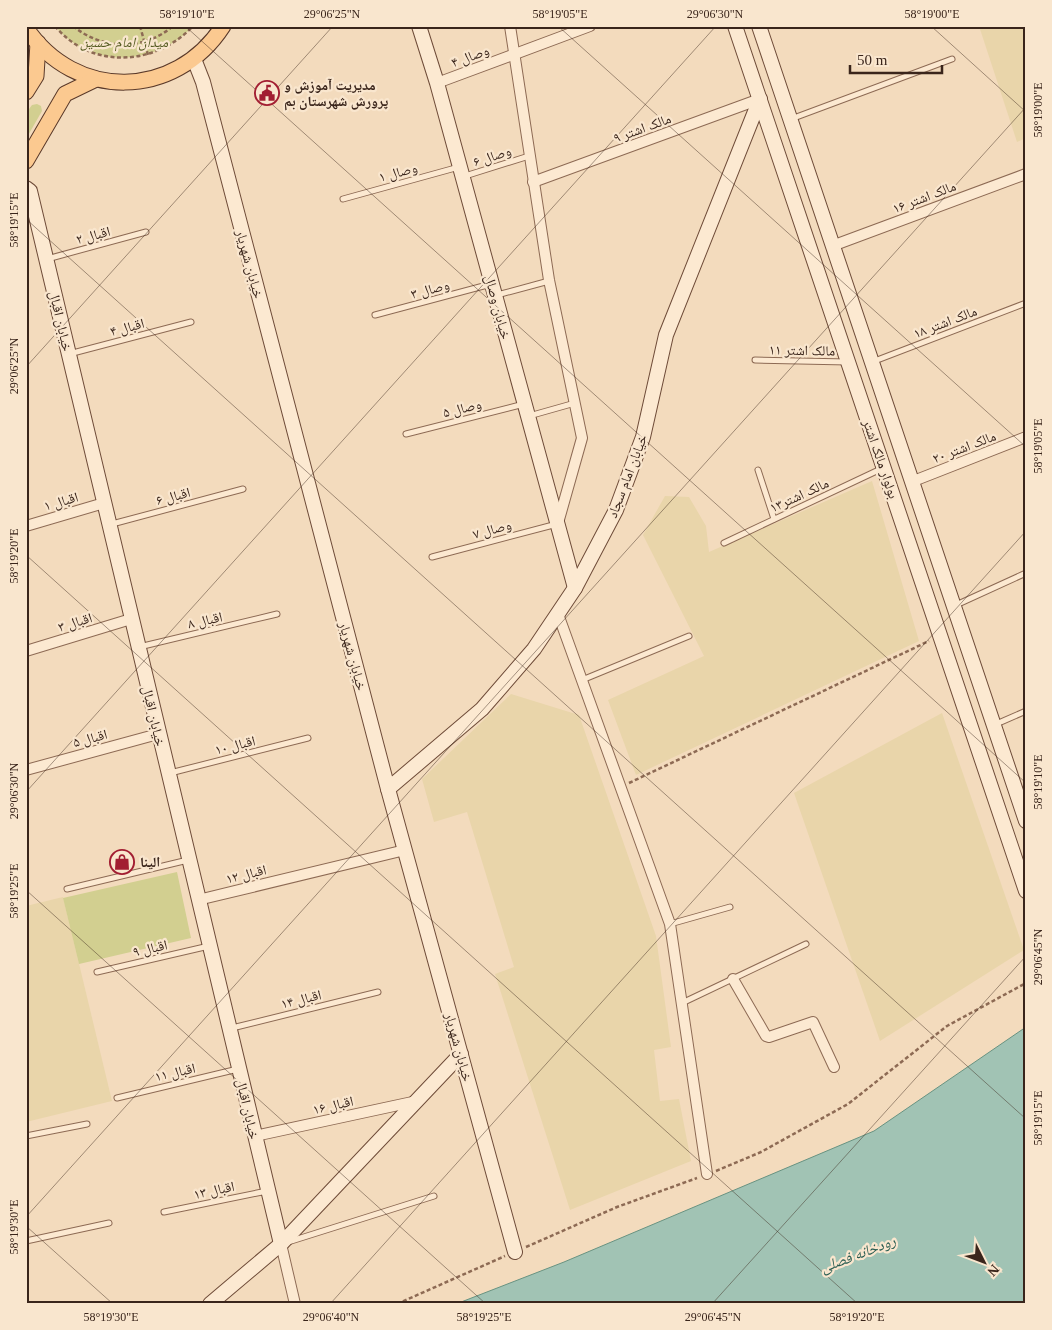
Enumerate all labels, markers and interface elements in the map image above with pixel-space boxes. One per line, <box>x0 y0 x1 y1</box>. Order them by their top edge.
text: 58°19'10"E <box>159 7 215 21</box>
text: 29°06'25"N <box>304 7 361 21</box>
text: 58°19'05"E <box>532 7 588 21</box>
text: 29°06'30"N <box>687 7 744 21</box>
text: 58°19'00"E <box>904 7 960 21</box>
park label: میدان امام حسین <box>80 35 169 52</box>
scale bar <box>850 42 942 74</box>
street label: وصال ۴ <box>449 43 492 71</box>
text: 50 m <box>857 52 888 68</box>
place label: مدیریت آموزش و پرورش شهرستان بم <box>284 78 388 111</box>
public building icon: مدیریت آموزش و پرورش شهرستان بم <box>254 80 280 106</box>
text: 58°19'00"E <box>1031 82 1045 138</box>
street label: مالک اشتر ۹ <box>611 111 673 147</box>
street label: وصال ۶ <box>471 143 513 171</box>
street label: وصال ۱ <box>377 160 419 186</box>
street label: مالک اشتر ۱۶ <box>890 179 958 217</box>
text: 58°19'15"E <box>7 192 21 248</box>
street label: اقبال ۲ <box>74 224 112 248</box>
street label: خیابان شهریار <box>232 227 266 300</box>
street label: خیابان وصال <box>481 273 513 341</box>
street label: وصال ۳ <box>409 277 451 303</box>
street label: خیابان اقبال <box>45 289 75 353</box>
street label: مالک اشتر ۱۸ <box>911 304 979 342</box>
street label: اقبال ۴ <box>108 316 146 340</box>
text: 29°06'25"N <box>7 337 21 394</box>
street label: مالک اشتر ۱۱ <box>769 342 835 360</box>
street label: وصال ۵ <box>441 396 483 421</box>
street label: بولوار مالک اشتر <box>859 417 901 501</box>
text: 58°19'05"E <box>1031 418 1045 474</box>
street label: مالک اشتر ۲۰ <box>930 429 998 467</box>
street label: خیابان امام سجاد <box>605 432 652 521</box>
street label: مالک اشتر۱۳ <box>767 475 831 516</box>
street label: اقبال ۶ <box>154 485 192 509</box>
street label: اقبال ۱ <box>42 489 80 514</box>
street label: وصال ۷ <box>471 517 513 543</box>
text: 58°19'20"E <box>7 528 21 584</box>
street label: اقبال ۸ <box>186 609 224 633</box>
street label: اقبال ۳ <box>56 610 94 636</box>
street label: خیابان شهریار <box>335 619 369 692</box>
street label: خیابان اقبال <box>138 684 168 748</box>
street label: اقبال ۵ <box>71 727 109 751</box>
street label: اقبال ۱۰ <box>213 733 257 759</box>
text: 58°19'10"E <box>1031 754 1045 810</box>
text: 29°06'30"N <box>7 762 21 819</box>
shop icon: الینا <box>109 849 135 875</box>
place label: الینا <box>140 855 160 870</box>
street label: اقبال ۱۲ <box>224 862 268 888</box>
text: 58°19'25"E <box>7 863 21 919</box>
text: 29°06'45"N <box>1031 928 1045 985</box>
street label: اقبال ۹ <box>131 937 169 961</box>
street label: اقبال ۱۴ <box>279 987 323 1013</box>
street label: خیابان شهریار <box>441 1010 475 1083</box>
street label: اقبال ۱۱ <box>153 1061 197 1085</box>
street label: خیابان اقبال <box>232 1077 262 1141</box>
text: 58°19'15"E <box>1031 1090 1045 1146</box>
street label: اقبال ۱۶ <box>311 1094 355 1118</box>
street label: اقبال ۱۳ <box>192 1179 236 1203</box>
text: 58°19'30"E <box>7 1199 21 1255</box>
water label: رودخانه فصلی <box>818 1232 898 1277</box>
north arrow <box>960 1238 1010 1288</box>
text: N <box>984 1262 1002 1279</box>
text: 58°19'30"E <box>83 1310 139 1324</box>
text: 29°06'40"N <box>303 1310 360 1324</box>
text: 58°19'25"E <box>456 1310 512 1324</box>
text: 29°06'45"N <box>685 1310 742 1324</box>
text: 58°19'20"E <box>829 1310 885 1324</box>

